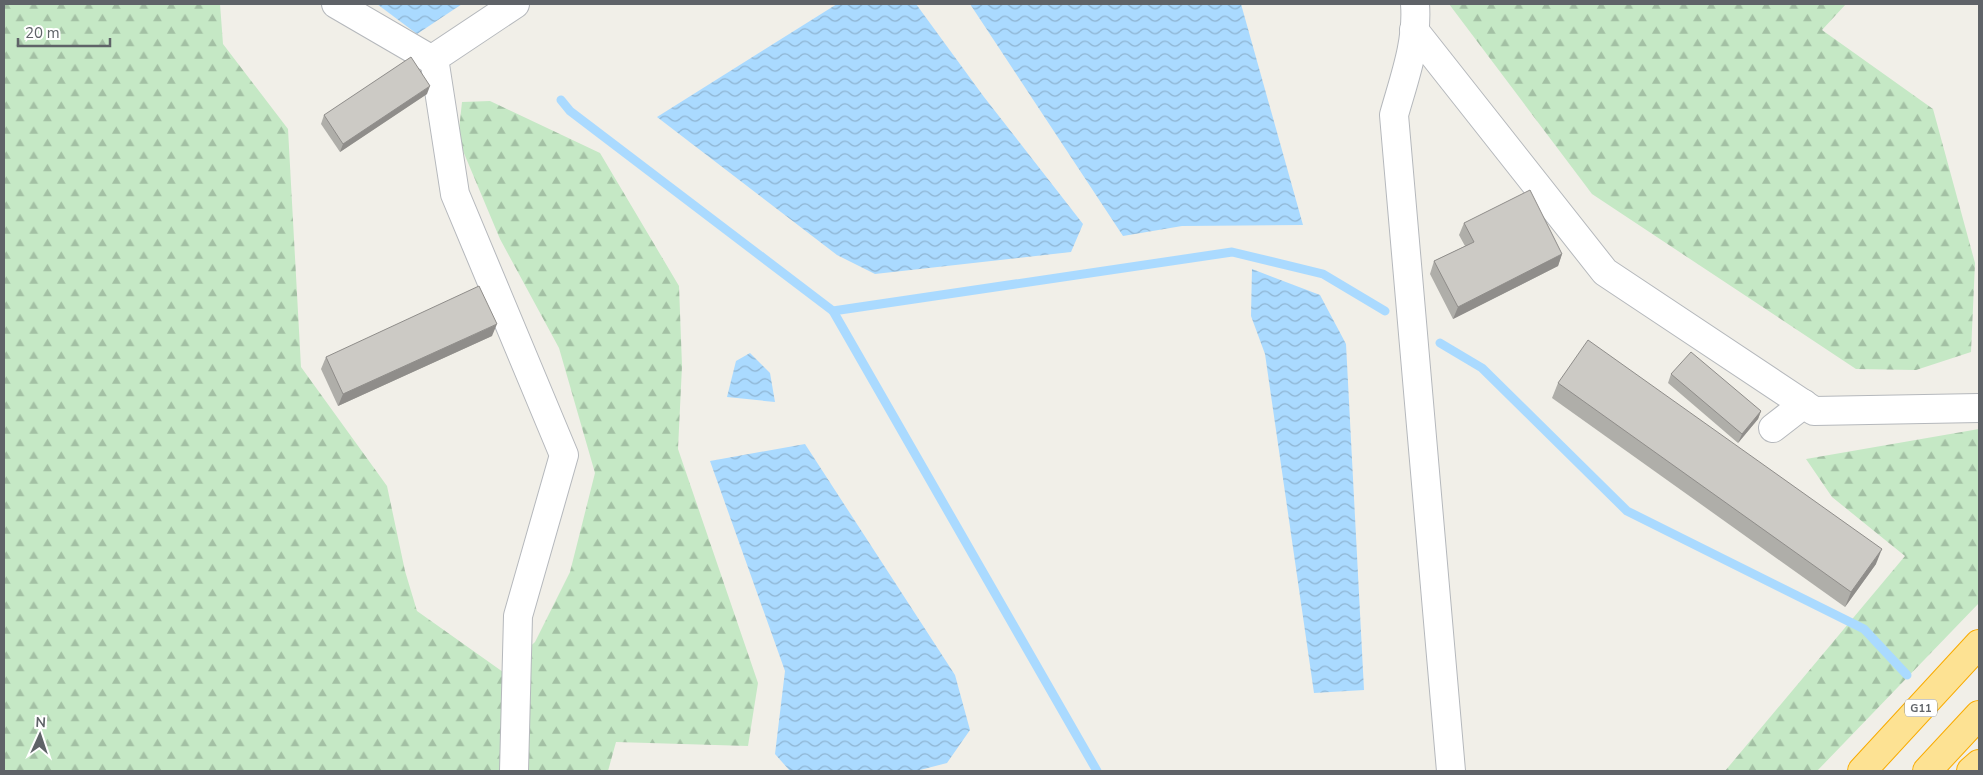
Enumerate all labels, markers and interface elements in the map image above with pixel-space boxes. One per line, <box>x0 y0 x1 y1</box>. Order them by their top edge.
scale bar <box>18 15 110 47</box>
text: 20 m <box>25 23 60 43</box>
road number: G11 <box>1905 700 1937 716</box>
north arrow <box>15 710 65 760</box>
text: N <box>35 713 46 732</box>

